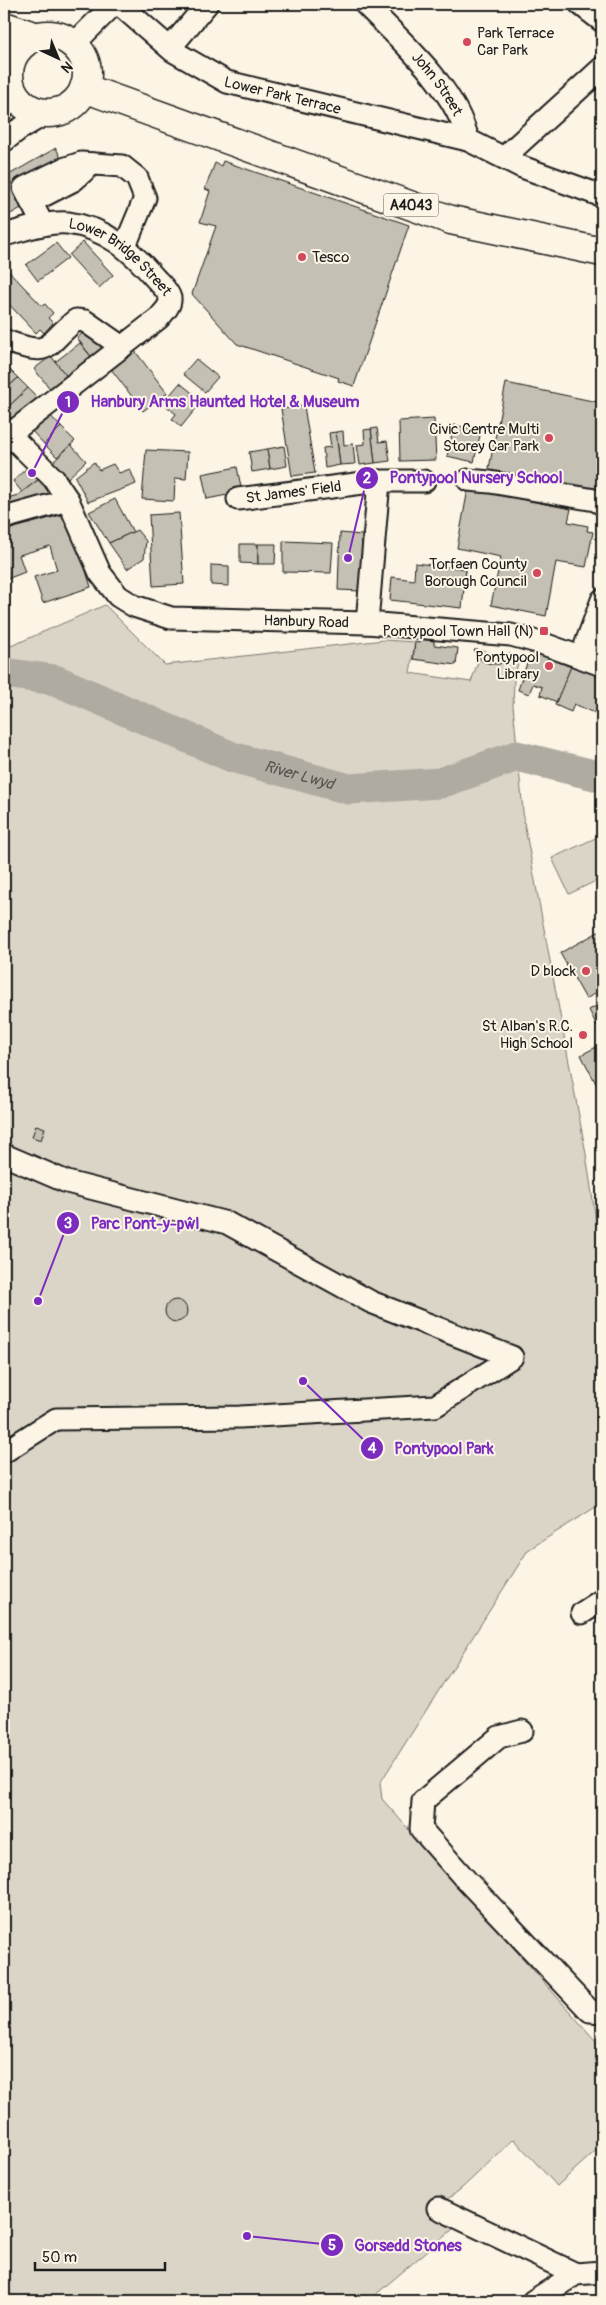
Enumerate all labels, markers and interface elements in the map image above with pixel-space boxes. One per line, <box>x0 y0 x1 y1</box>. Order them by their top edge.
place label: Park Terrace Car Park <box>477 24 555 60</box>
north arrow <box>32 32 82 82</box>
marker: Park Terrace Car Park <box>461 36 473 48</box>
street label: John Street <box>408 48 468 120</box>
text: N <box>57 58 76 76</box>
street label: Lower Park Terrace <box>222 72 344 119</box>
road number: A4043 <box>384 194 438 216</box>
street label: Lower Bridge Street <box>67 214 177 300</box>
place label: Tesco <box>312 248 349 267</box>
marker: Tesco <box>296 251 308 263</box>
callout: Hanbury Arms Haunted Hotel & Museum <box>56 386 370 417</box>
text: Hanbury Arms Haunted Hotel & Museum <box>91 392 359 412</box>
text: 1 <box>65 393 71 412</box>
place label: Civic Centre Multi Storey Car Park <box>429 420 540 456</box>
marker: Civic Centre Multi Storey Car Park <box>543 432 555 444</box>
callout: Pontypool Nursery School <box>354 462 572 493</box>
text: Pontypool Nursery School <box>389 468 563 488</box>
text: 2 <box>363 469 371 488</box>
street label: St James' Field <box>245 476 342 507</box>
place label: Torfaen County Borough Council <box>425 555 528 591</box>
marker: Torfaen County Borough Council <box>531 567 543 579</box>
street label: Hanbury Road <box>263 611 349 632</box>
place label: Pontypool Town Hall (N) <box>383 622 534 641</box>
marker: Pontypool Town Hall (N) <box>538 625 550 637</box>
place label: Pontypool Library <box>475 648 540 684</box>
marker: Pontypool Library <box>543 660 555 672</box>
water label: River Lwyd <box>262 756 338 795</box>
place label: D block <box>530 962 577 981</box>
marker: D block <box>580 965 592 977</box>
place label: St Alban's R.C. High School <box>482 1017 573 1053</box>
marker: St Alban's R.C. High School <box>577 1029 589 1041</box>
callout: Parc Pont-y-pŵl <box>55 1208 209 1239</box>
text: 3 <box>64 1214 72 1233</box>
text: Parc Pont-y-pŵl <box>91 1214 199 1234</box>
callout: Pontypool Park <box>359 1432 504 1463</box>
text: 4 <box>368 1439 377 1458</box>
text: Pontypool Park <box>394 1439 494 1459</box>
callout: Gorsedd Stones <box>320 2229 472 2260</box>
text: 5 <box>328 2236 336 2255</box>
text: Gorsedd Stones <box>354 2236 463 2256</box>
scale bar <box>35 2240 165 2272</box>
text: 50 m <box>42 2248 77 2267</box>

